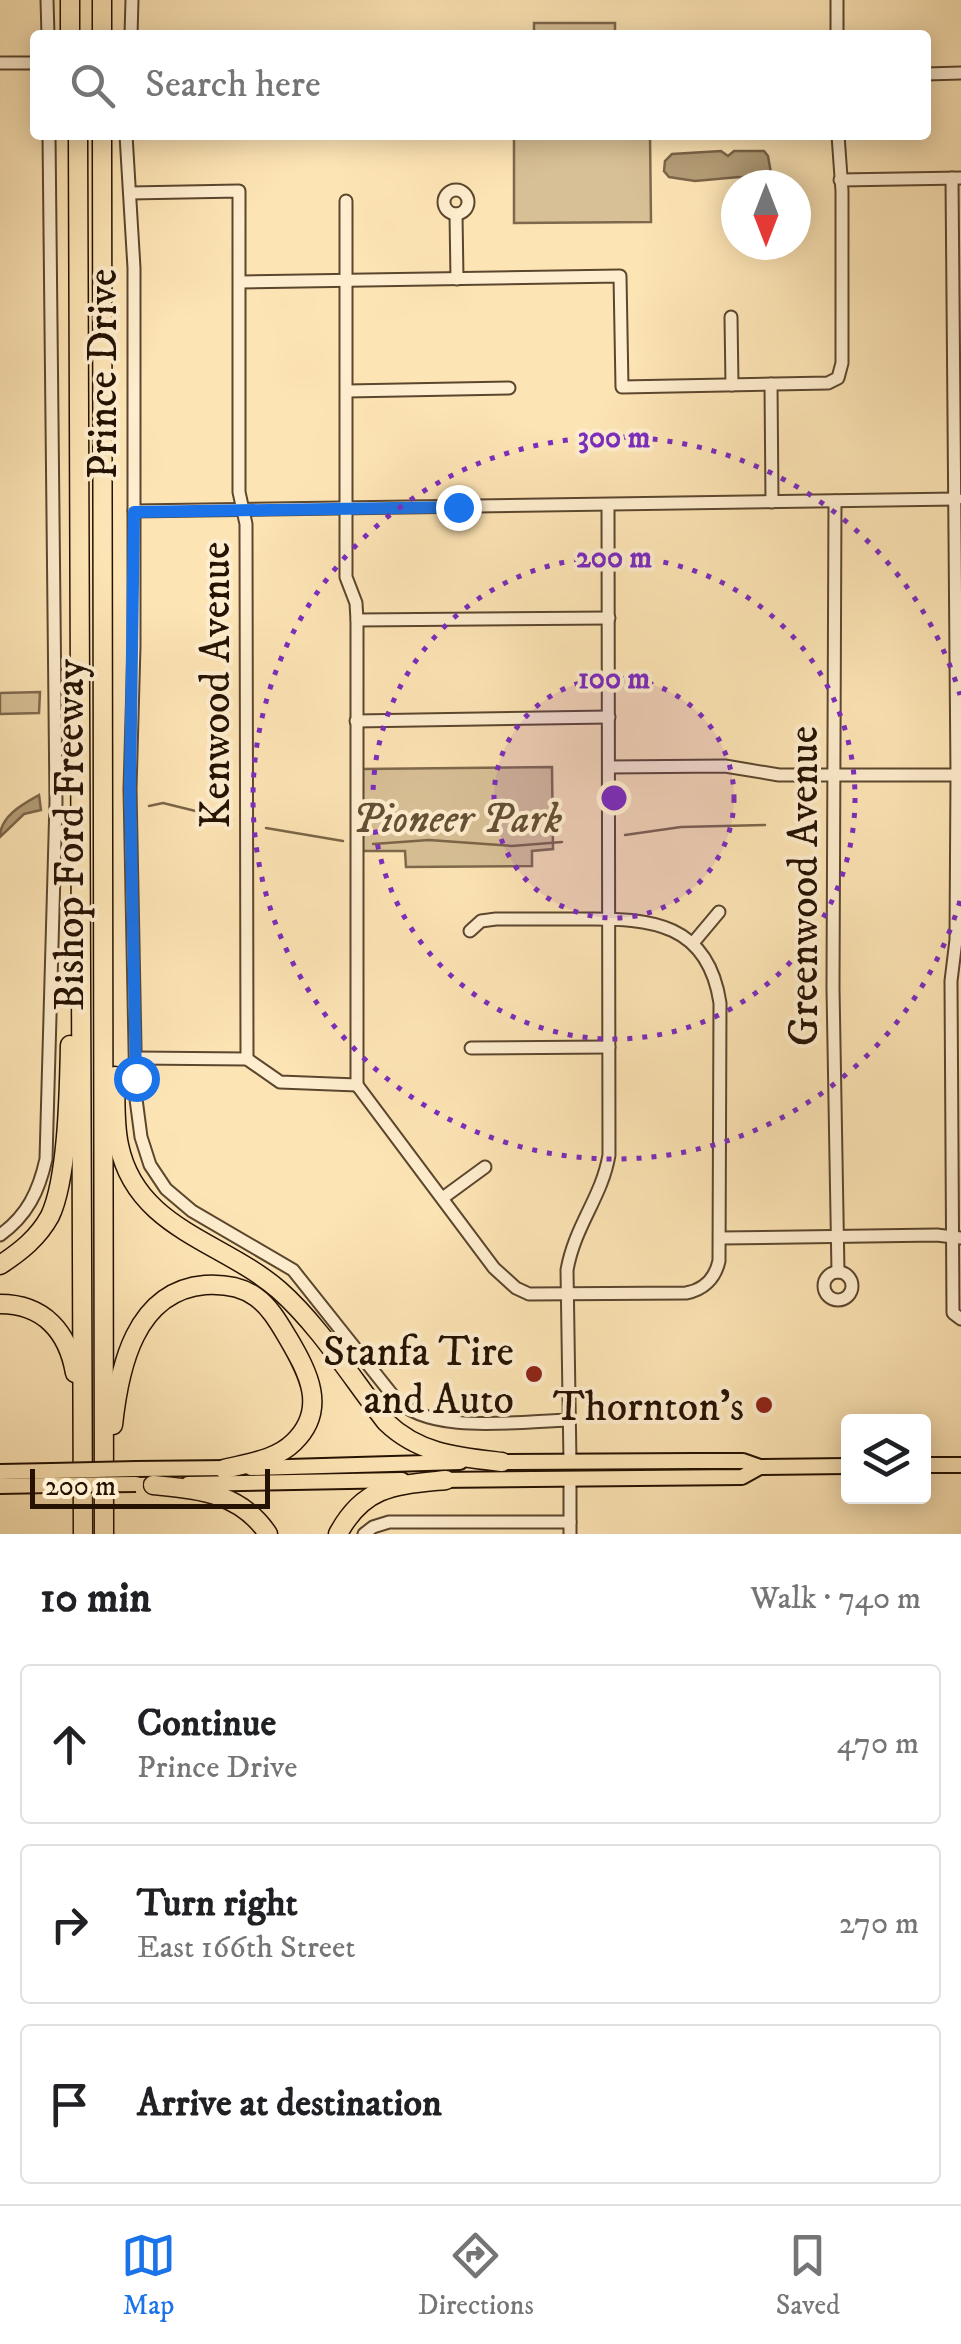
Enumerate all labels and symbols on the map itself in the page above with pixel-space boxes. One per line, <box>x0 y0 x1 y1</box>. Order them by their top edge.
north arrow <box>721 170 811 260</box>
street label: Prince Drive <box>78 269 130 479</box>
text: 300 m <box>578 420 651 457</box>
route end <box>436 485 482 531</box>
text: 200 m <box>576 540 652 577</box>
street label: Kenwood Avenue <box>191 542 243 828</box>
street label: Bishop Ford Freeway <box>45 658 97 1011</box>
text: 100 m <box>578 661 651 698</box>
street label: Greenwood Avenue <box>779 726 831 1046</box>
centre of rings <box>596 780 632 816</box>
park label: Pioneer Park <box>352 794 562 846</box>
route start <box>114 1056 160 1102</box>
place label: Stanfa Tire and Auto <box>323 1327 514 1427</box>
marker: Stanfa Tire and Auto <box>523 1363 545 1385</box>
place label: Thornton's <box>553 1382 744 1434</box>
marker: Thornton's <box>753 1394 775 1416</box>
scale bar <box>30 1464 270 1508</box>

